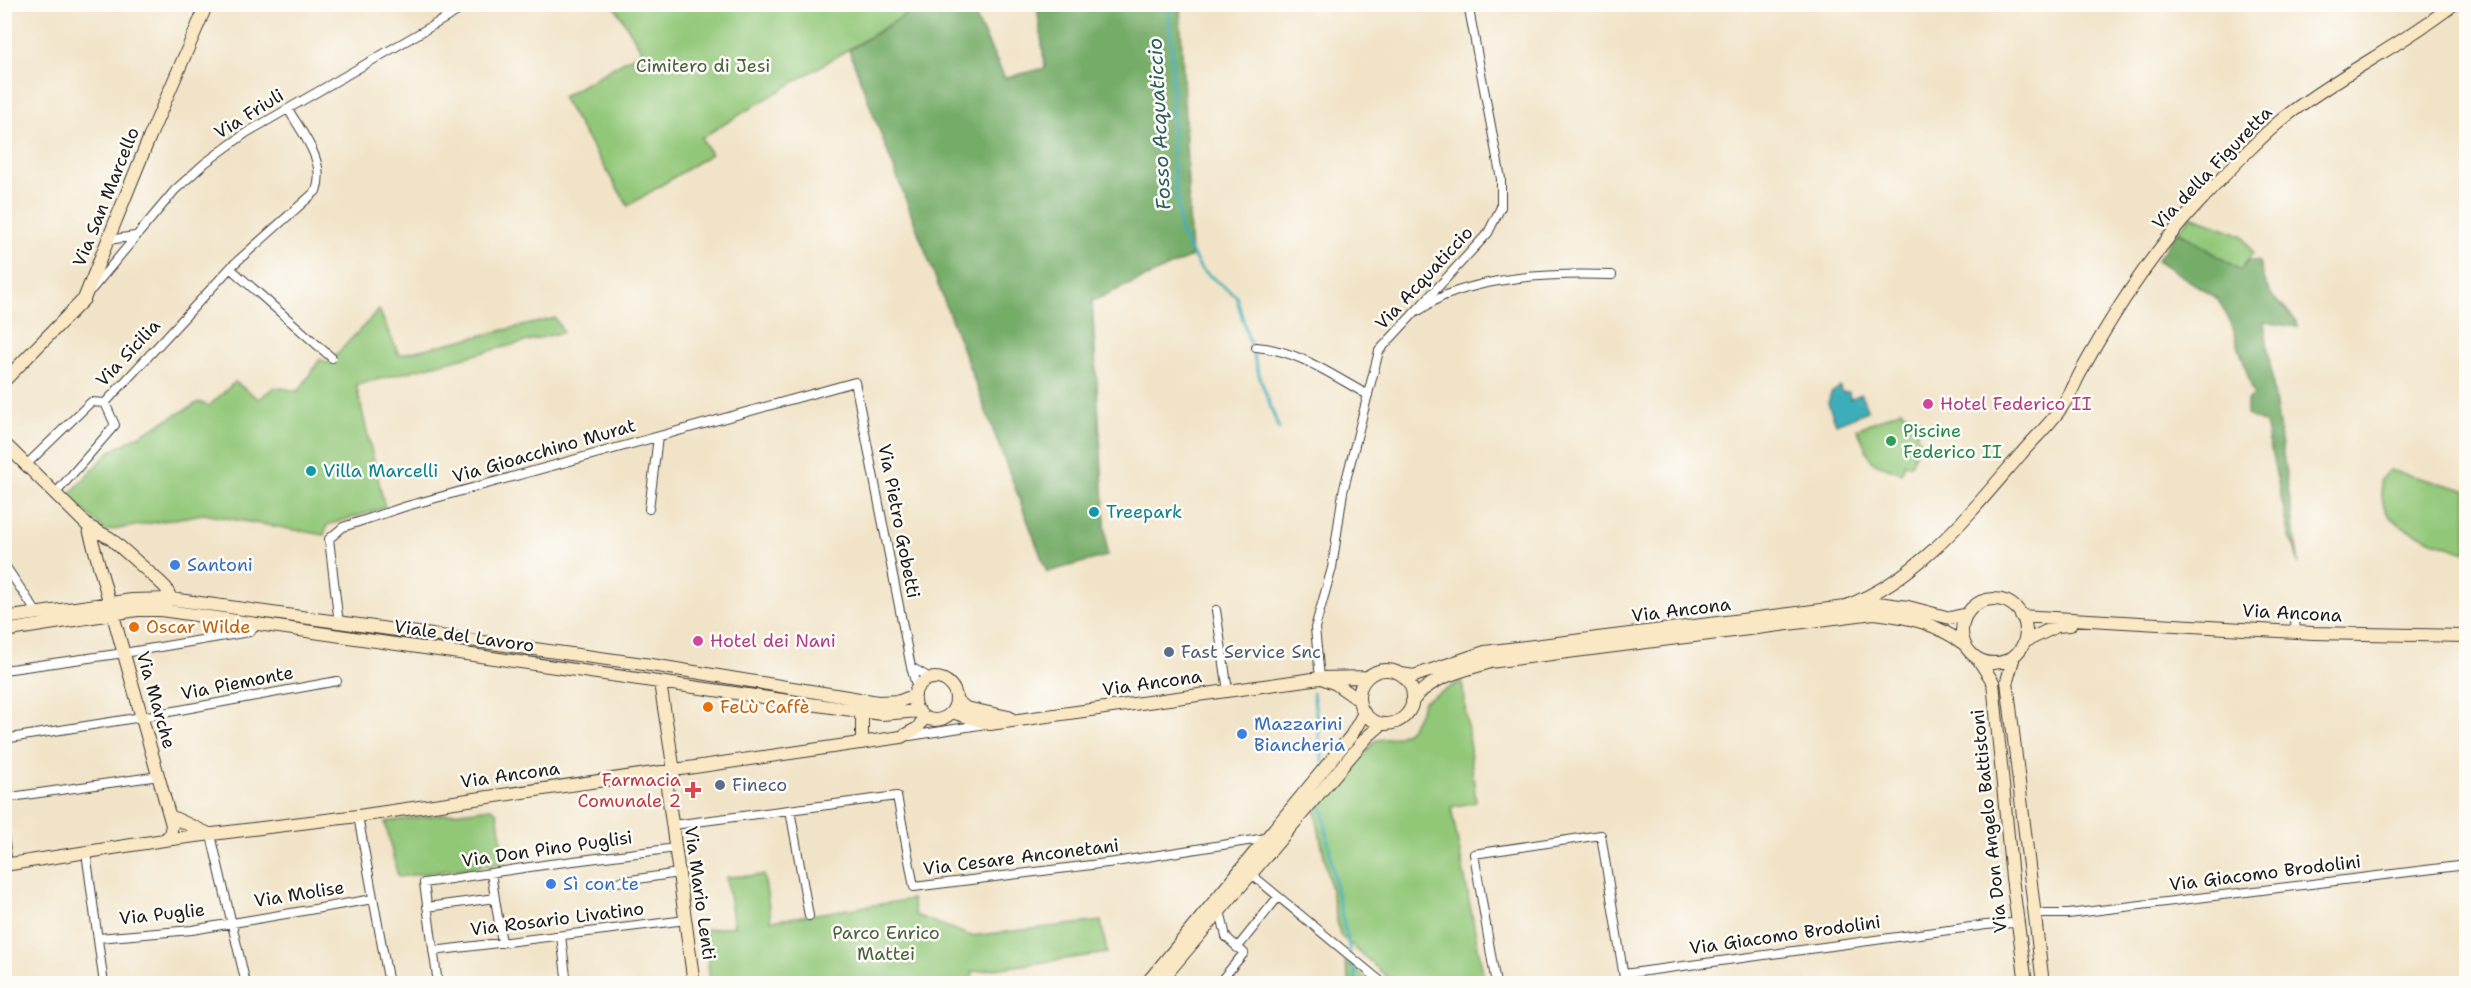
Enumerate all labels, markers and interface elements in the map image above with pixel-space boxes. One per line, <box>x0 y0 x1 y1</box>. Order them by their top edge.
water label: Fosso Acquaticcio <box>1142 37 1176 211</box>
park label: Cimitero di Jesi <box>636 54 770 78</box>
street label: Via Friuli <box>210 83 288 145</box>
street label: Via della Figuretta <box>2147 101 2277 235</box>
street label: Via San Marcello <box>67 124 145 270</box>
street label: Via Acquaticcio <box>1370 221 1478 335</box>
street label: Via Sicilia <box>91 314 165 392</box>
place label: Hotel Federico II <box>1940 392 2092 416</box>
marker: Hotel Federico II <box>1921 397 1935 411</box>
street label: Via Gioacchino Murat <box>450 413 639 489</box>
place label: Piscine Federico II <box>1903 419 2002 464</box>
marker: Piscine Federico II <box>1884 434 1898 448</box>
street label: Via Pietro Gobetti <box>872 442 926 600</box>
place label: Villa Marcelli <box>323 459 438 483</box>
marker: Villa Marcelli <box>304 464 318 478</box>
place label: Treepark <box>1106 500 1182 524</box>
marker: Treepark <box>1087 505 1101 519</box>
place label: Santoni <box>187 553 253 577</box>
marker: Santoni <box>168 558 182 572</box>
street label: Via Ancona <box>1630 592 1732 628</box>
street label: Via Ancona <box>2241 598 2343 628</box>
street label: Viale del Lavoro <box>392 614 536 658</box>
place label: Oscar Wilde <box>146 615 251 639</box>
marker: Oscar Wilde <box>127 620 141 634</box>
place label: Hotel dei Nani <box>710 629 836 653</box>
marker: Hotel dei Nani <box>691 634 705 648</box>
place label: Fast Service Snc <box>1181 640 1321 664</box>
marker: Fast Service Snc <box>1162 645 1176 659</box>
street label: Via Marche <box>131 649 181 751</box>
street label: Via Piemonte <box>179 660 295 706</box>
street label: Via Ancona <box>1101 664 1203 702</box>
place label: FeLù Caffè <box>720 695 810 719</box>
marker: FeLù Caffè <box>701 700 715 714</box>
street label: Via Don Angelo Battistoni <box>1965 708 2013 934</box>
place label: Mazzarini Biancheria <box>1254 712 1345 757</box>
marker: Mazzarini Biancheria <box>1235 727 1249 741</box>
street label: Via Ancona <box>459 756 561 794</box>
place label: Farmacia Comunale 2 <box>578 768 681 813</box>
place label: Fineco <box>732 773 787 797</box>
marker: Fineco <box>713 778 727 792</box>
marker: Farmacia Comunale 2 <box>686 783 700 797</box>
street label: Via Mario Lenti <box>679 824 721 962</box>
street label: Via Don Pino Puglisi <box>460 825 634 873</box>
street label: Via Cesare Anconetani <box>922 833 1120 881</box>
street label: Via Giacomo Brodolini <box>2168 849 2362 897</box>
place label: Sì con te <box>563 872 639 896</box>
street label: Via Molise <box>252 875 346 913</box>
marker: Sì con te <box>544 877 558 891</box>
street label: Via Rosario Livatino <box>469 896 645 942</box>
street label: Via Puglie <box>118 898 206 930</box>
street label: Via Giacomo Brodolini <box>1688 910 1882 960</box>
park label: Parco Enrico Mattei <box>832 921 940 966</box>

